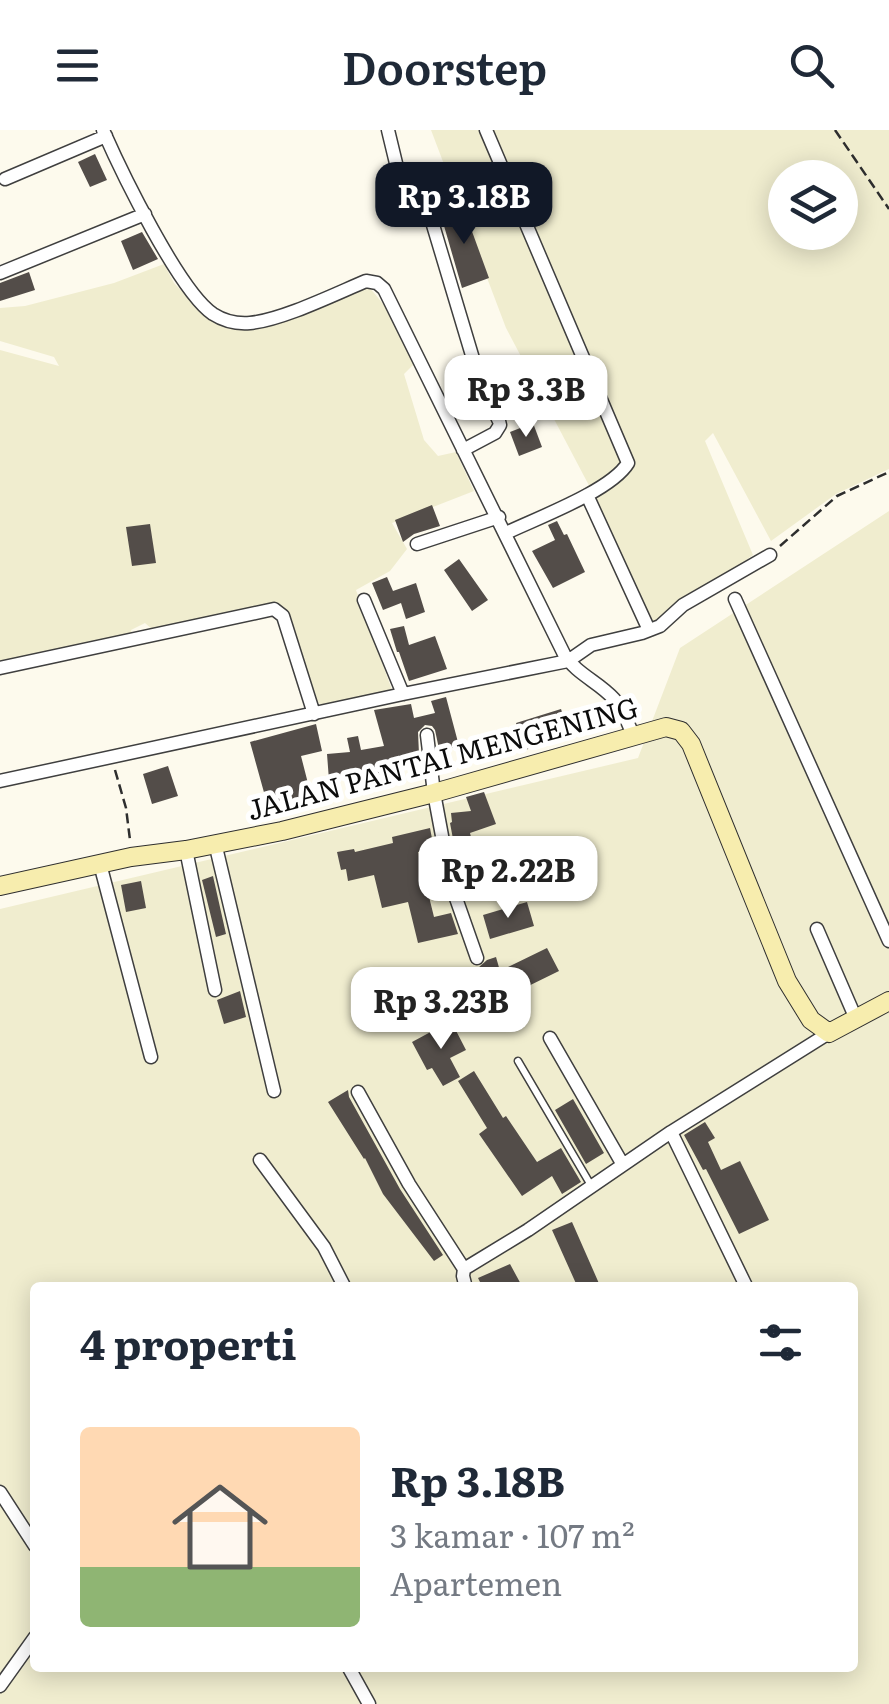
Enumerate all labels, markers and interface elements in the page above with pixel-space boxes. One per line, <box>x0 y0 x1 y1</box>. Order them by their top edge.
text: Doorstep <box>342 32 547 99</box>
icon: menu <box>50 38 105 93</box>
icon: search <box>784 38 839 93</box>
map controls <box>768 160 858 250</box>
button: layers <box>768 160 858 250</box>
pin: Rp 3.18B <box>361 162 567 247</box>
text: Rp 3.18B <box>397 170 531 218</box>
pin: Rp 3.3B <box>434 355 618 440</box>
text: Rp 3.3B <box>466 363 586 411</box>
street label: JALAN PANTAI MENGENING <box>242 685 642 829</box>
pin: Rp 2.22B <box>405 836 611 921</box>
text: Rp 2.22B <box>441 844 576 892</box>
pin: Rp 3.23B <box>338 967 544 1052</box>
text: Rp 3.23B <box>373 975 509 1023</box>
text: 4 properti <box>80 1311 297 1373</box>
icon: filters <box>753 1315 808 1370</box>
text: Rp 3.18B <box>390 1448 565 1510</box>
icon: home <box>160 1467 280 1587</box>
text: 3 kamar · 107 m² <box>390 1510 635 1558</box>
text: Apartemen <box>390 1558 562 1606</box>

